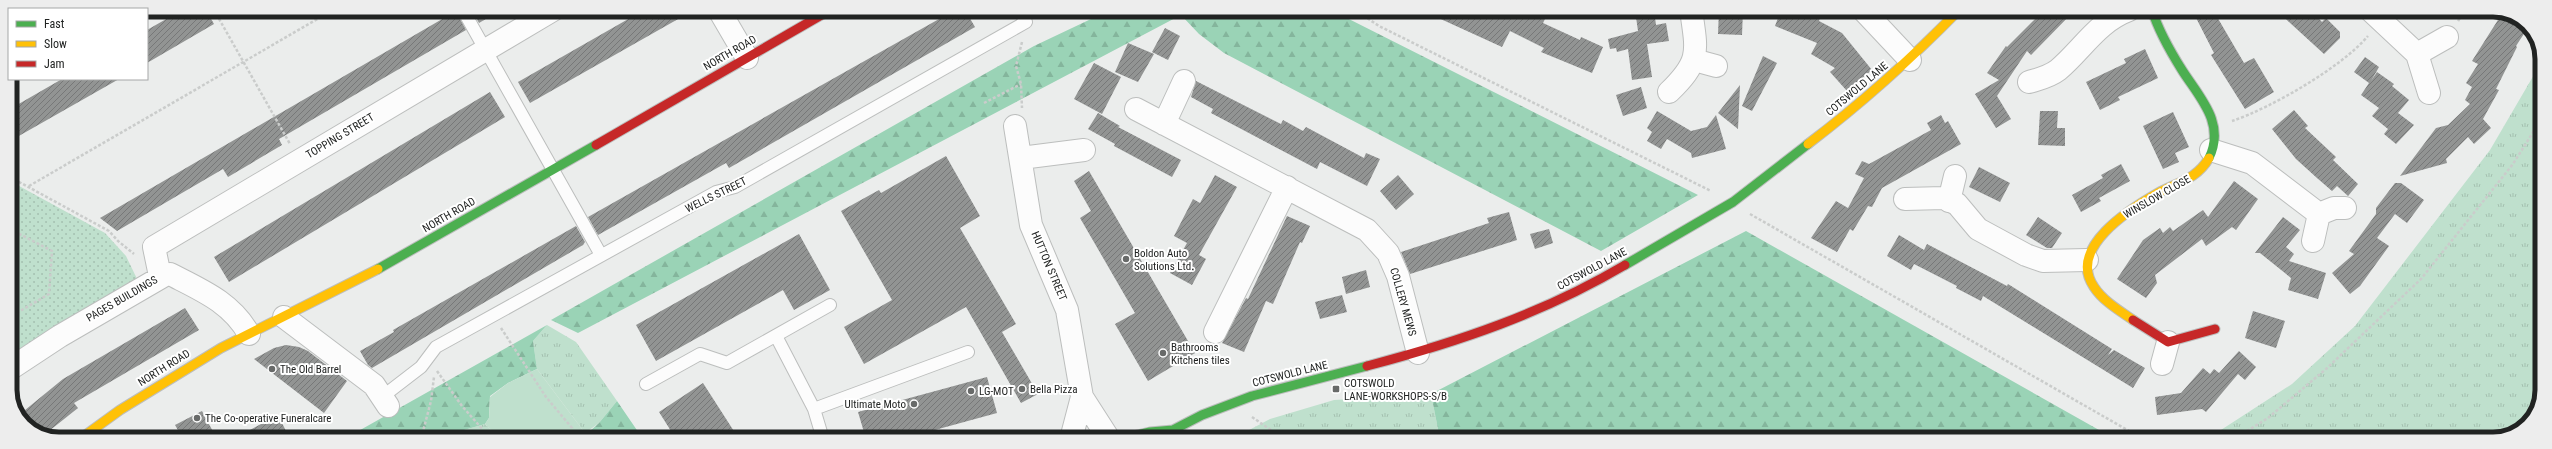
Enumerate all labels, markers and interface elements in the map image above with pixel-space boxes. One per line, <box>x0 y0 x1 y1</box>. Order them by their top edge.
legend <box>8 8 148 80</box>
text: Fast <box>44 17 65 31</box>
street label: NORTH ROAD <box>701 33 759 73</box>
text: Slow <box>44 37 67 51</box>
text: Jam <box>44 57 65 71</box>
street label: COTSWOLD LANE <box>1823 59 1891 119</box>
street label: TOPPING STREET <box>304 110 377 161</box>
street label: WINSLOW CLOSE <box>2121 172 2193 221</box>
street label: WELLS STREET <box>683 174 749 215</box>
street label: NORTH ROAD <box>420 195 478 235</box>
street label: HUTTON STREET <box>1028 229 1070 303</box>
street label: COTSWOLD LANE <box>1555 245 1630 293</box>
place label: Boldon Auto Solutions Ltd. <box>1134 247 1194 273</box>
marker: Boldon Auto Solutions Ltd. <box>1121 254 1131 264</box>
street label: COLLERY MEWS <box>1387 266 1419 338</box>
street label: PAGES BUILDINGS <box>84 273 160 325</box>
place label: Bathrooms Kitchens tiles <box>1171 341 1230 367</box>
street label: NORTH ROAD <box>136 347 192 389</box>
marker: Bathrooms Kitchens tiles <box>1158 348 1168 358</box>
street label: COTSWOLD LANE <box>1251 358 1329 390</box>
place label: The Old Barrel <box>280 363 341 376</box>
marker: The Old Barrel <box>267 364 277 374</box>
place label: COTSWOLD LANE-WORKSHOPS-S/B <box>1344 377 1447 403</box>
place label: Bella Pizza <box>1030 383 1078 396</box>
marker: Bella Pizza <box>1017 384 1027 394</box>
marker: COTSWOLD LANE-WORKSHOPS-S/B <box>1331 384 1341 394</box>
place label: LG-MOT <box>979 385 1014 398</box>
marker: LG-MOT <box>966 386 976 396</box>
place label: Ultimate Moto <box>845 398 906 411</box>
marker: Ultimate Moto <box>909 399 919 409</box>
place label: The Co-operative Funeralcare <box>205 412 331 425</box>
marker: The Co-operative Funeralcare <box>192 413 202 423</box>

